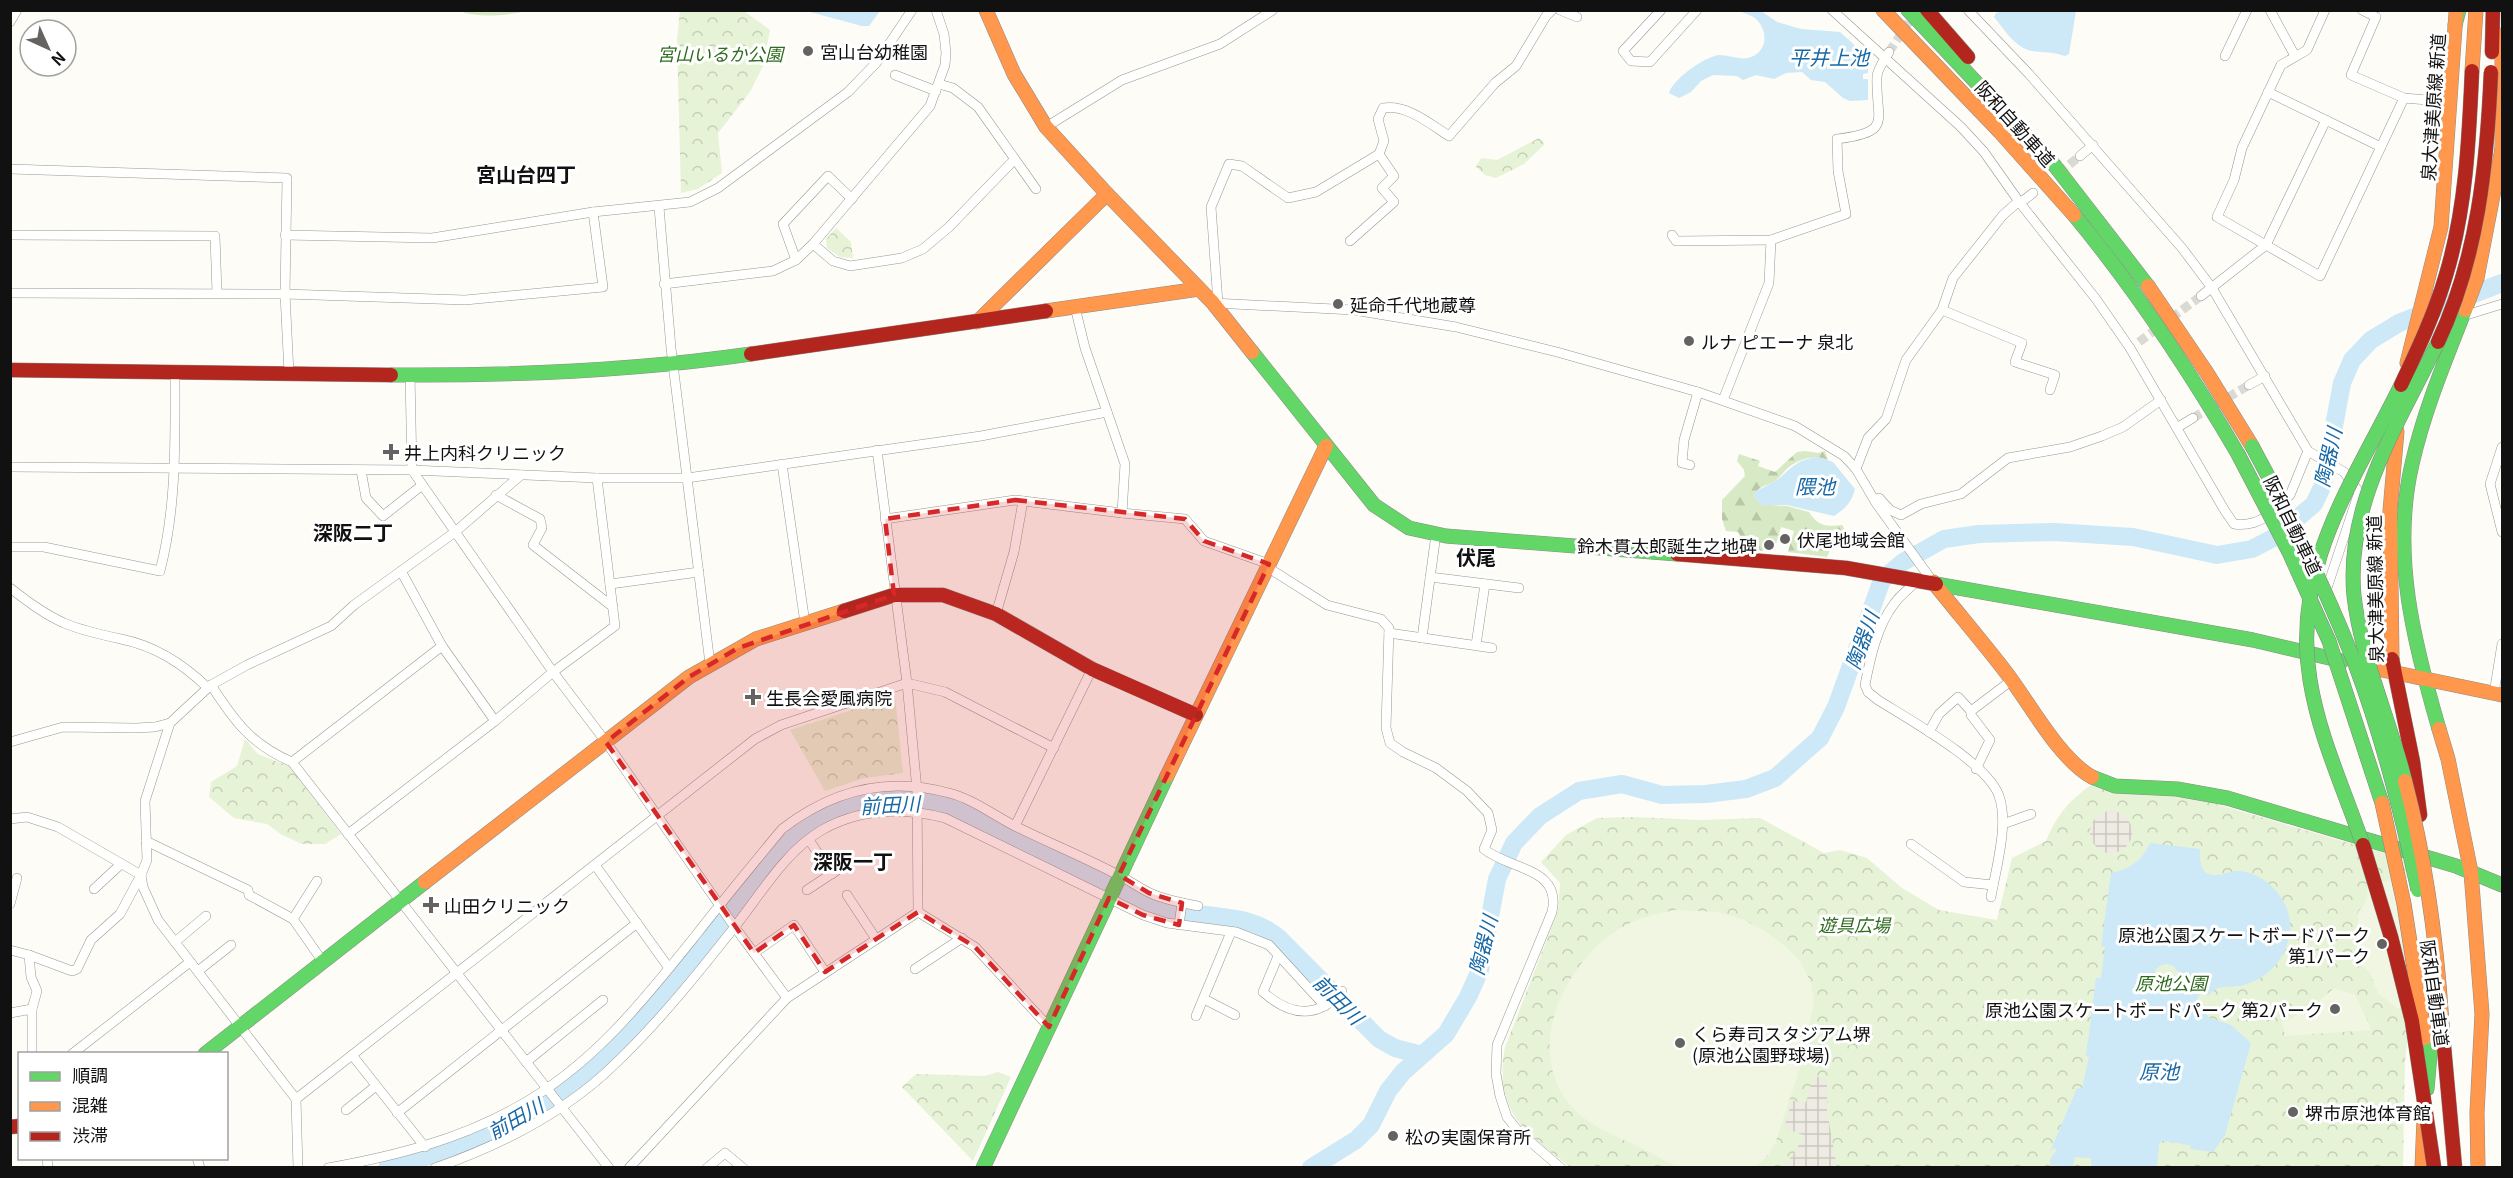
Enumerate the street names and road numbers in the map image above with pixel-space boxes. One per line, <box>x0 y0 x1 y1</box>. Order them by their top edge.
street label: 泉大津美原線 新道 <box>2414 32 2450 182</box>
street label: 阪和自動車道 <box>1970 74 2062 172</box>
street label: 阪和自動車道 <box>2259 471 2329 579</box>
street label: 泉大津美原線 新道 <box>2360 515 2388 663</box>
street label: 阪和自動車道 <box>2416 938 2456 1048</box>

